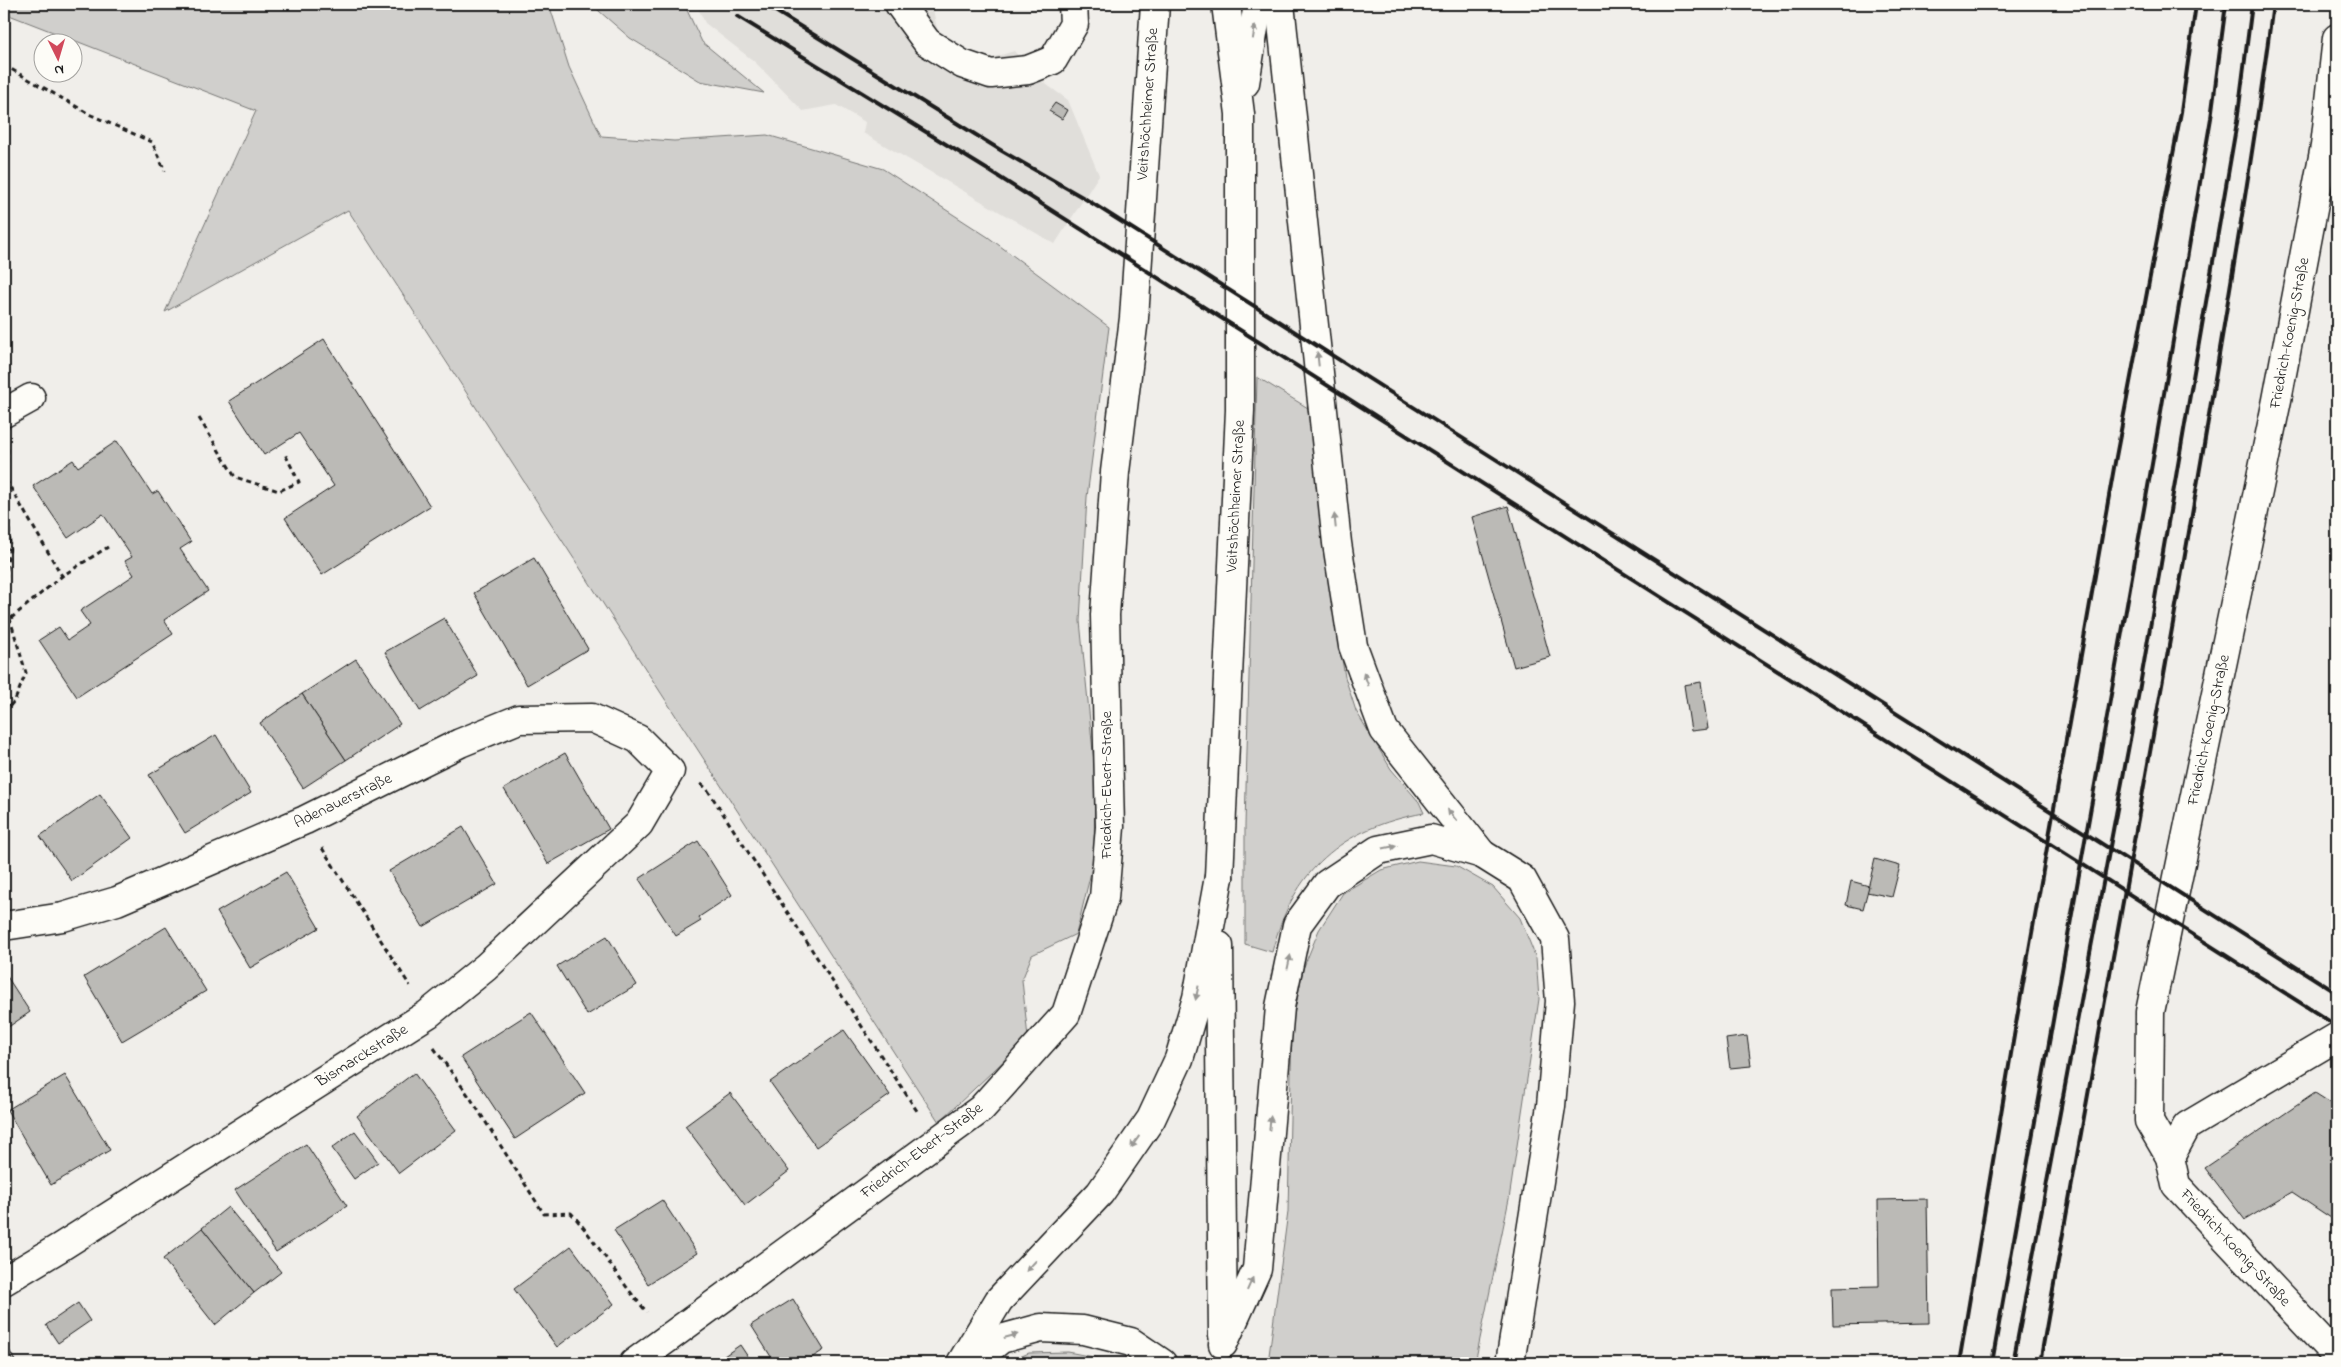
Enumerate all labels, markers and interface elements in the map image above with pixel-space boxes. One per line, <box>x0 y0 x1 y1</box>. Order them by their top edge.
one-way arrow <box>1250 23 1258 39</box>
street label: Veitshöchheimer Straße <box>1131 26 1165 182</box>
north arrow <box>32 32 82 82</box>
text: N <box>53 59 65 80</box>
street label: Friedrich-Koenig-Straße <box>2263 254 2317 412</box>
one-way arrow <box>1314 351 1322 367</box>
street label: Veitshöchheimer Straße <box>1220 418 1252 574</box>
one-way arrow <box>1331 512 1339 528</box>
street label: Friedrich-Koenig-Straße <box>2181 652 2237 809</box>
one-way arrow <box>1362 672 1369 687</box>
street label: Friedrich-Ebert-Straße <box>1095 710 1119 860</box>
street label: Adenauerstraße <box>290 767 397 835</box>
one-way arrow <box>1446 809 1457 822</box>
one-way arrow <box>1382 843 1398 851</box>
one-way arrow <box>1285 955 1293 970</box>
one-way arrow <box>1193 986 1201 1002</box>
street label: Bismarckstraße <box>310 1018 413 1094</box>
street label: Friedrich-Ebert-Straße <box>855 1096 989 1206</box>
one-way arrow <box>1266 1115 1274 1131</box>
one-way arrow <box>1130 1135 1140 1149</box>
street label: Friedrich-Koenig-Straße <box>2173 1183 2297 1313</box>
one-way arrow <box>1025 1260 1037 1272</box>
one-way arrow <box>1246 1277 1254 1291</box>
one-way arrow <box>1003 1332 1018 1340</box>

